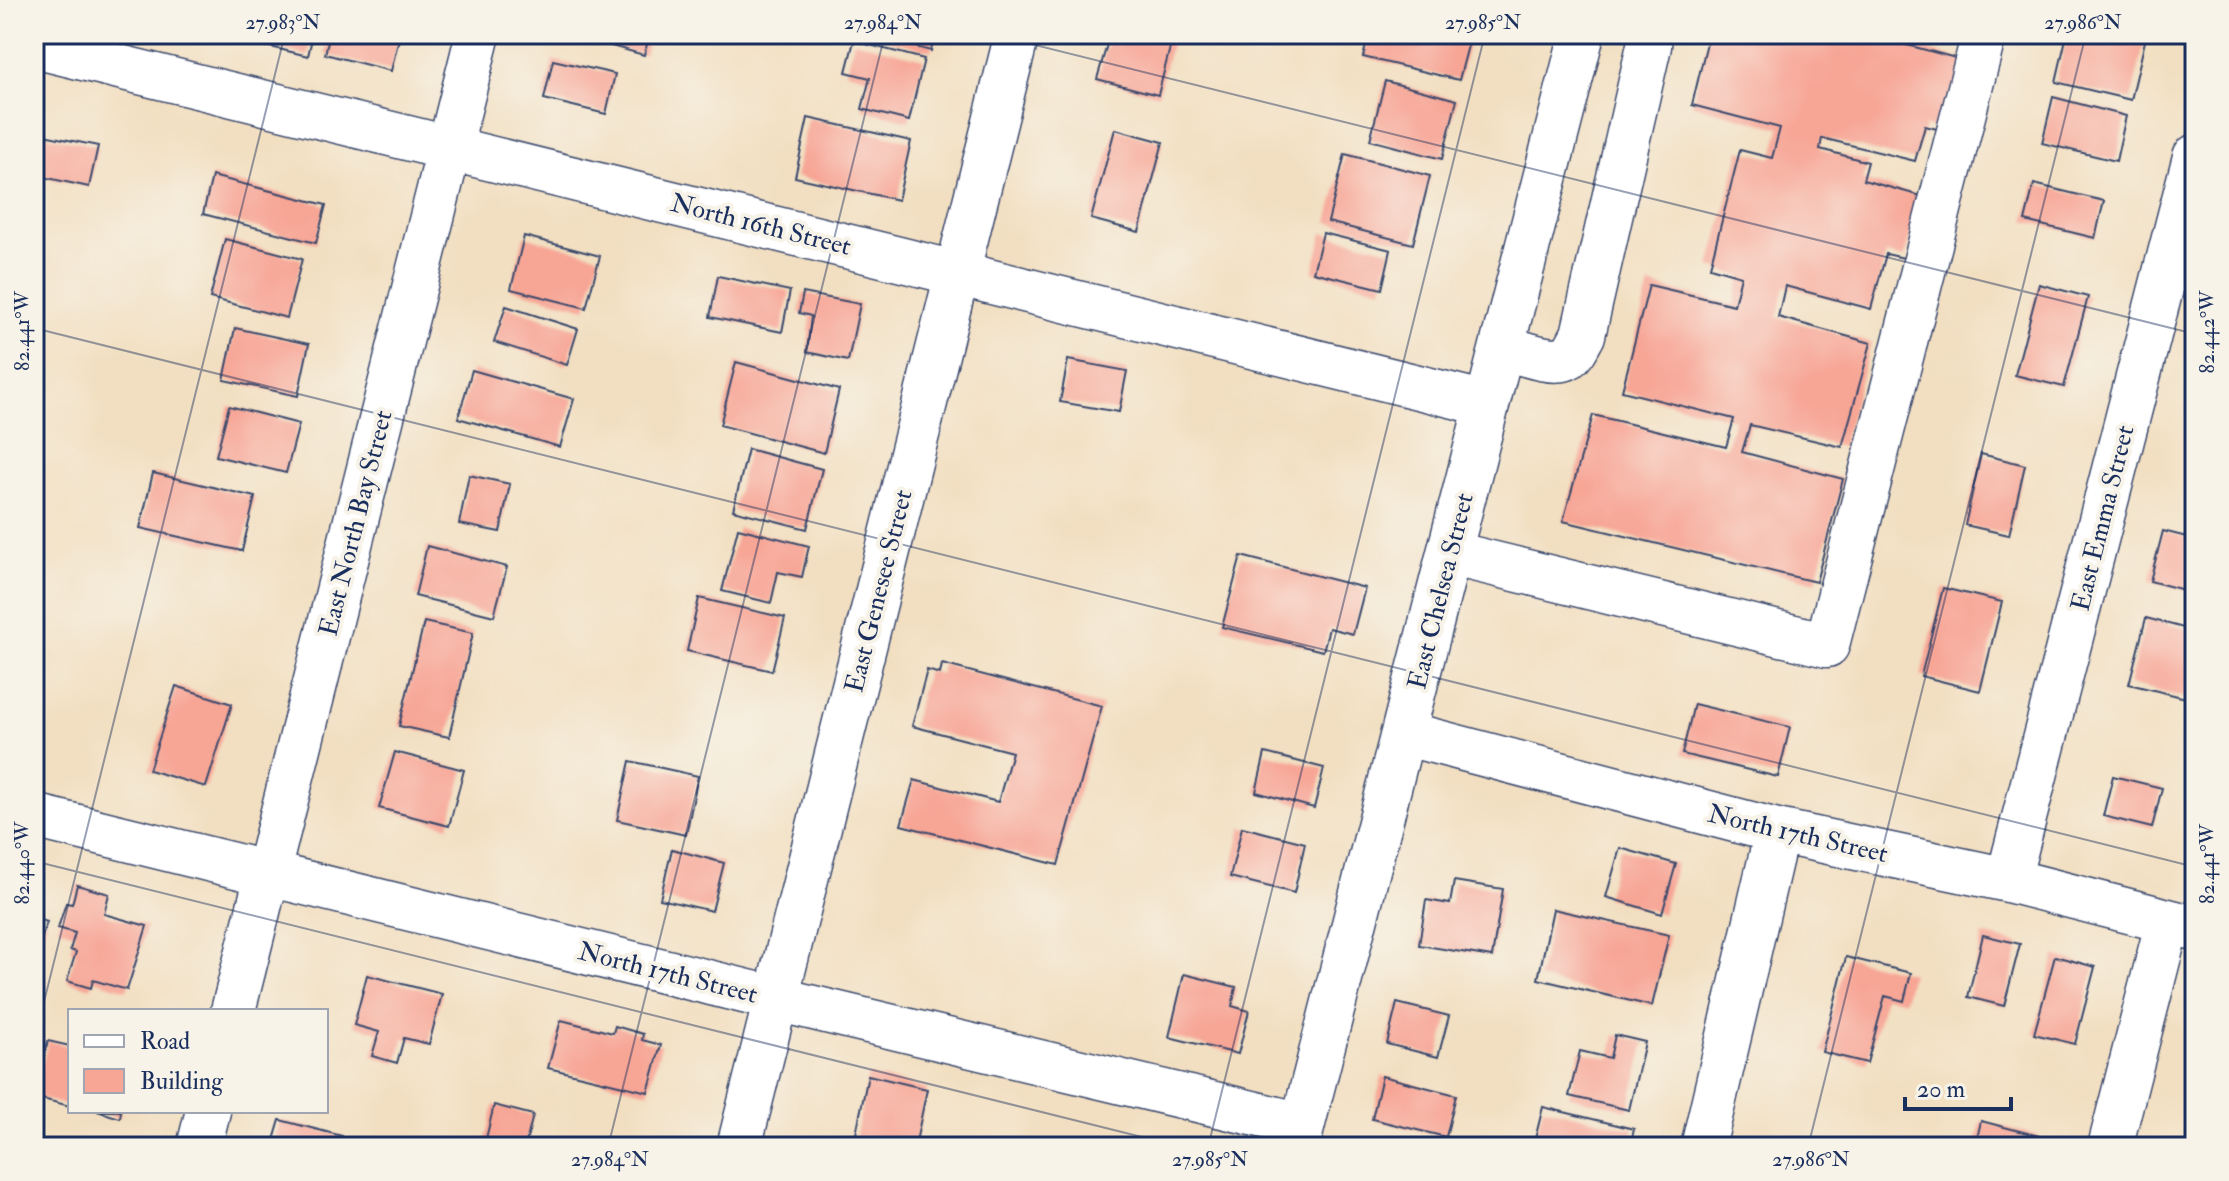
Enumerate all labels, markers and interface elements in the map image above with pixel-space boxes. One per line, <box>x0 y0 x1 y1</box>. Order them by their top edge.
text: 27.983°N <box>246 10 321 35</box>
text: 27.984°N <box>844 10 922 35</box>
text: 27.985°N <box>1445 10 1521 35</box>
text: 27.986°N <box>2044 10 2122 35</box>
street label: North 16th Street <box>667 187 854 263</box>
text: 82.441°W <box>10 290 35 371</box>
text: 82.442°W <box>2195 290 2220 373</box>
street label: East North Bay Street <box>312 407 400 640</box>
street label: East Emma Street <box>2064 422 2141 614</box>
street label: East Genesee Street <box>838 486 920 696</box>
street label: East Chelsea Street <box>1401 490 1481 693</box>
street label: North 17th Street <box>1705 798 1891 870</box>
text: 82.440°W <box>10 821 35 904</box>
text: 82.441°W <box>2195 823 2220 904</box>
street label: North 17th Street <box>575 935 761 1011</box>
legend <box>68 1009 328 1113</box>
text: Road <box>140 1026 190 1057</box>
scale bar <box>1905 1061 2011 1111</box>
text: Building <box>140 1066 224 1097</box>
text: 20 m <box>1917 1074 1966 1105</box>
text: 27.984°N <box>571 1147 649 1172</box>
text: 27.985°N <box>1172 1147 1248 1172</box>
text: 27.986°N <box>1772 1147 1850 1172</box>

